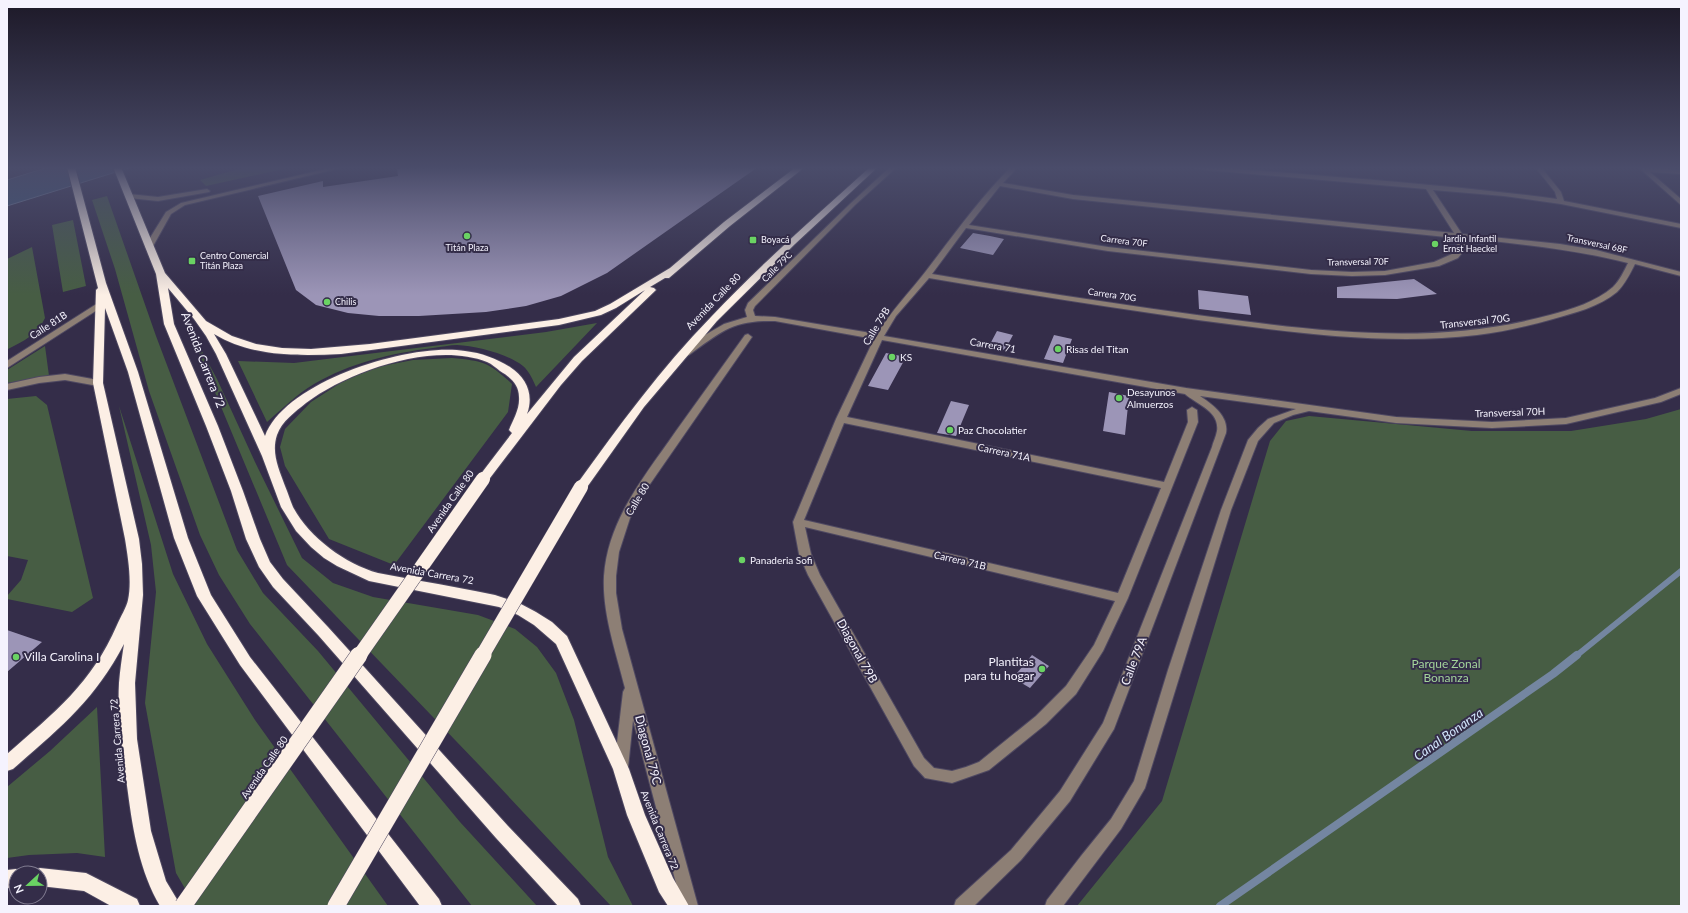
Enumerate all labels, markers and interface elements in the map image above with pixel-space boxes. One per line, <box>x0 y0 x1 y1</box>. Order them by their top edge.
marker: Titán Plaza <box>462 231 472 241</box>
street label: Carrera 70F <box>1100 232 1148 249</box>
street label: Transversal 68F <box>1566 232 1628 255</box>
place label: Jardin Infantil Ernst Haeckel <box>1443 233 1497 254</box>
place label: Boyacá <box>761 234 790 245</box>
marker: Boyacá <box>748 235 758 245</box>
marker: Jardin Infantil Ernst Haeckel <box>1430 239 1440 249</box>
place label: Titán Plaza <box>446 242 489 253</box>
street label: Calle 79C <box>759 249 794 284</box>
place label: Centro Comercial Titán Plaza <box>200 250 269 271</box>
street label: Transversal 70F <box>1327 255 1389 268</box>
marker: Centro Comercial Titán Plaza <box>187 256 197 266</box>
street label: Avenida Calle 80 <box>683 270 743 332</box>
street label: Carrera 70G <box>1087 286 1137 303</box>
place label: Chilis <box>335 296 356 307</box>
marker: Chilis <box>322 297 332 307</box>
street label: Calle 79B <box>860 305 892 347</box>
street label: Calle 81B <box>27 308 69 342</box>
street label: Avenida Carrera 72 <box>178 310 229 410</box>
street label: Transversal 70G <box>1439 311 1511 331</box>
street label: Carrera 71 <box>969 335 1017 355</box>
place label: Risas del Titan <box>1066 343 1129 355</box>
marker: Risas del Titan <box>1053 344 1063 354</box>
place label: KS <box>900 351 912 363</box>
marker: KS <box>887 352 897 362</box>
place label: Desayunos Almuerzos <box>1127 386 1175 410</box>
marker: Desayunos Almuerzos <box>1114 393 1124 403</box>
street label: Transversal 70H <box>1475 405 1545 419</box>
place label: Paz Chocolatier <box>958 424 1027 436</box>
marker: Paz Chocolatier <box>945 425 955 435</box>
street label: Carrera 71A <box>977 441 1032 463</box>
street label: Avenida Calle 80 <box>424 467 476 535</box>
street label: Calle 80 <box>623 480 651 517</box>
street label: Carrera 71B <box>933 548 987 572</box>
place label: Panaderia Sofi <box>750 554 813 566</box>
marker: Panaderia Sofi <box>737 555 747 565</box>
street label: Avenida Carrera 72 <box>389 560 475 586</box>
street label: Diagonal 79B <box>834 616 881 686</box>
street label: Calle 79A <box>1117 633 1150 687</box>
place label: Villa Carolina I <box>24 649 99 664</box>
marker: Villa Carolina I <box>11 652 21 662</box>
place label: Plantitas para tu hogar <box>964 654 1035 683</box>
park label: Parque Zonal Bonanza <box>1411 656 1481 685</box>
marker: Plantitas para tu hogar <box>1037 664 1047 674</box>
street label: Avenida Carrera 72 <box>107 698 127 784</box>
water label: Canal Bonanza <box>1410 704 1486 764</box>
street label: Diagonal 79C <box>632 713 665 786</box>
street label: Avenida Calle 80 <box>238 733 290 801</box>
street label: Avenida Carrera 72 <box>639 789 681 872</box>
north arrow <box>8 865 48 905</box>
text: N <box>11 883 26 895</box>

